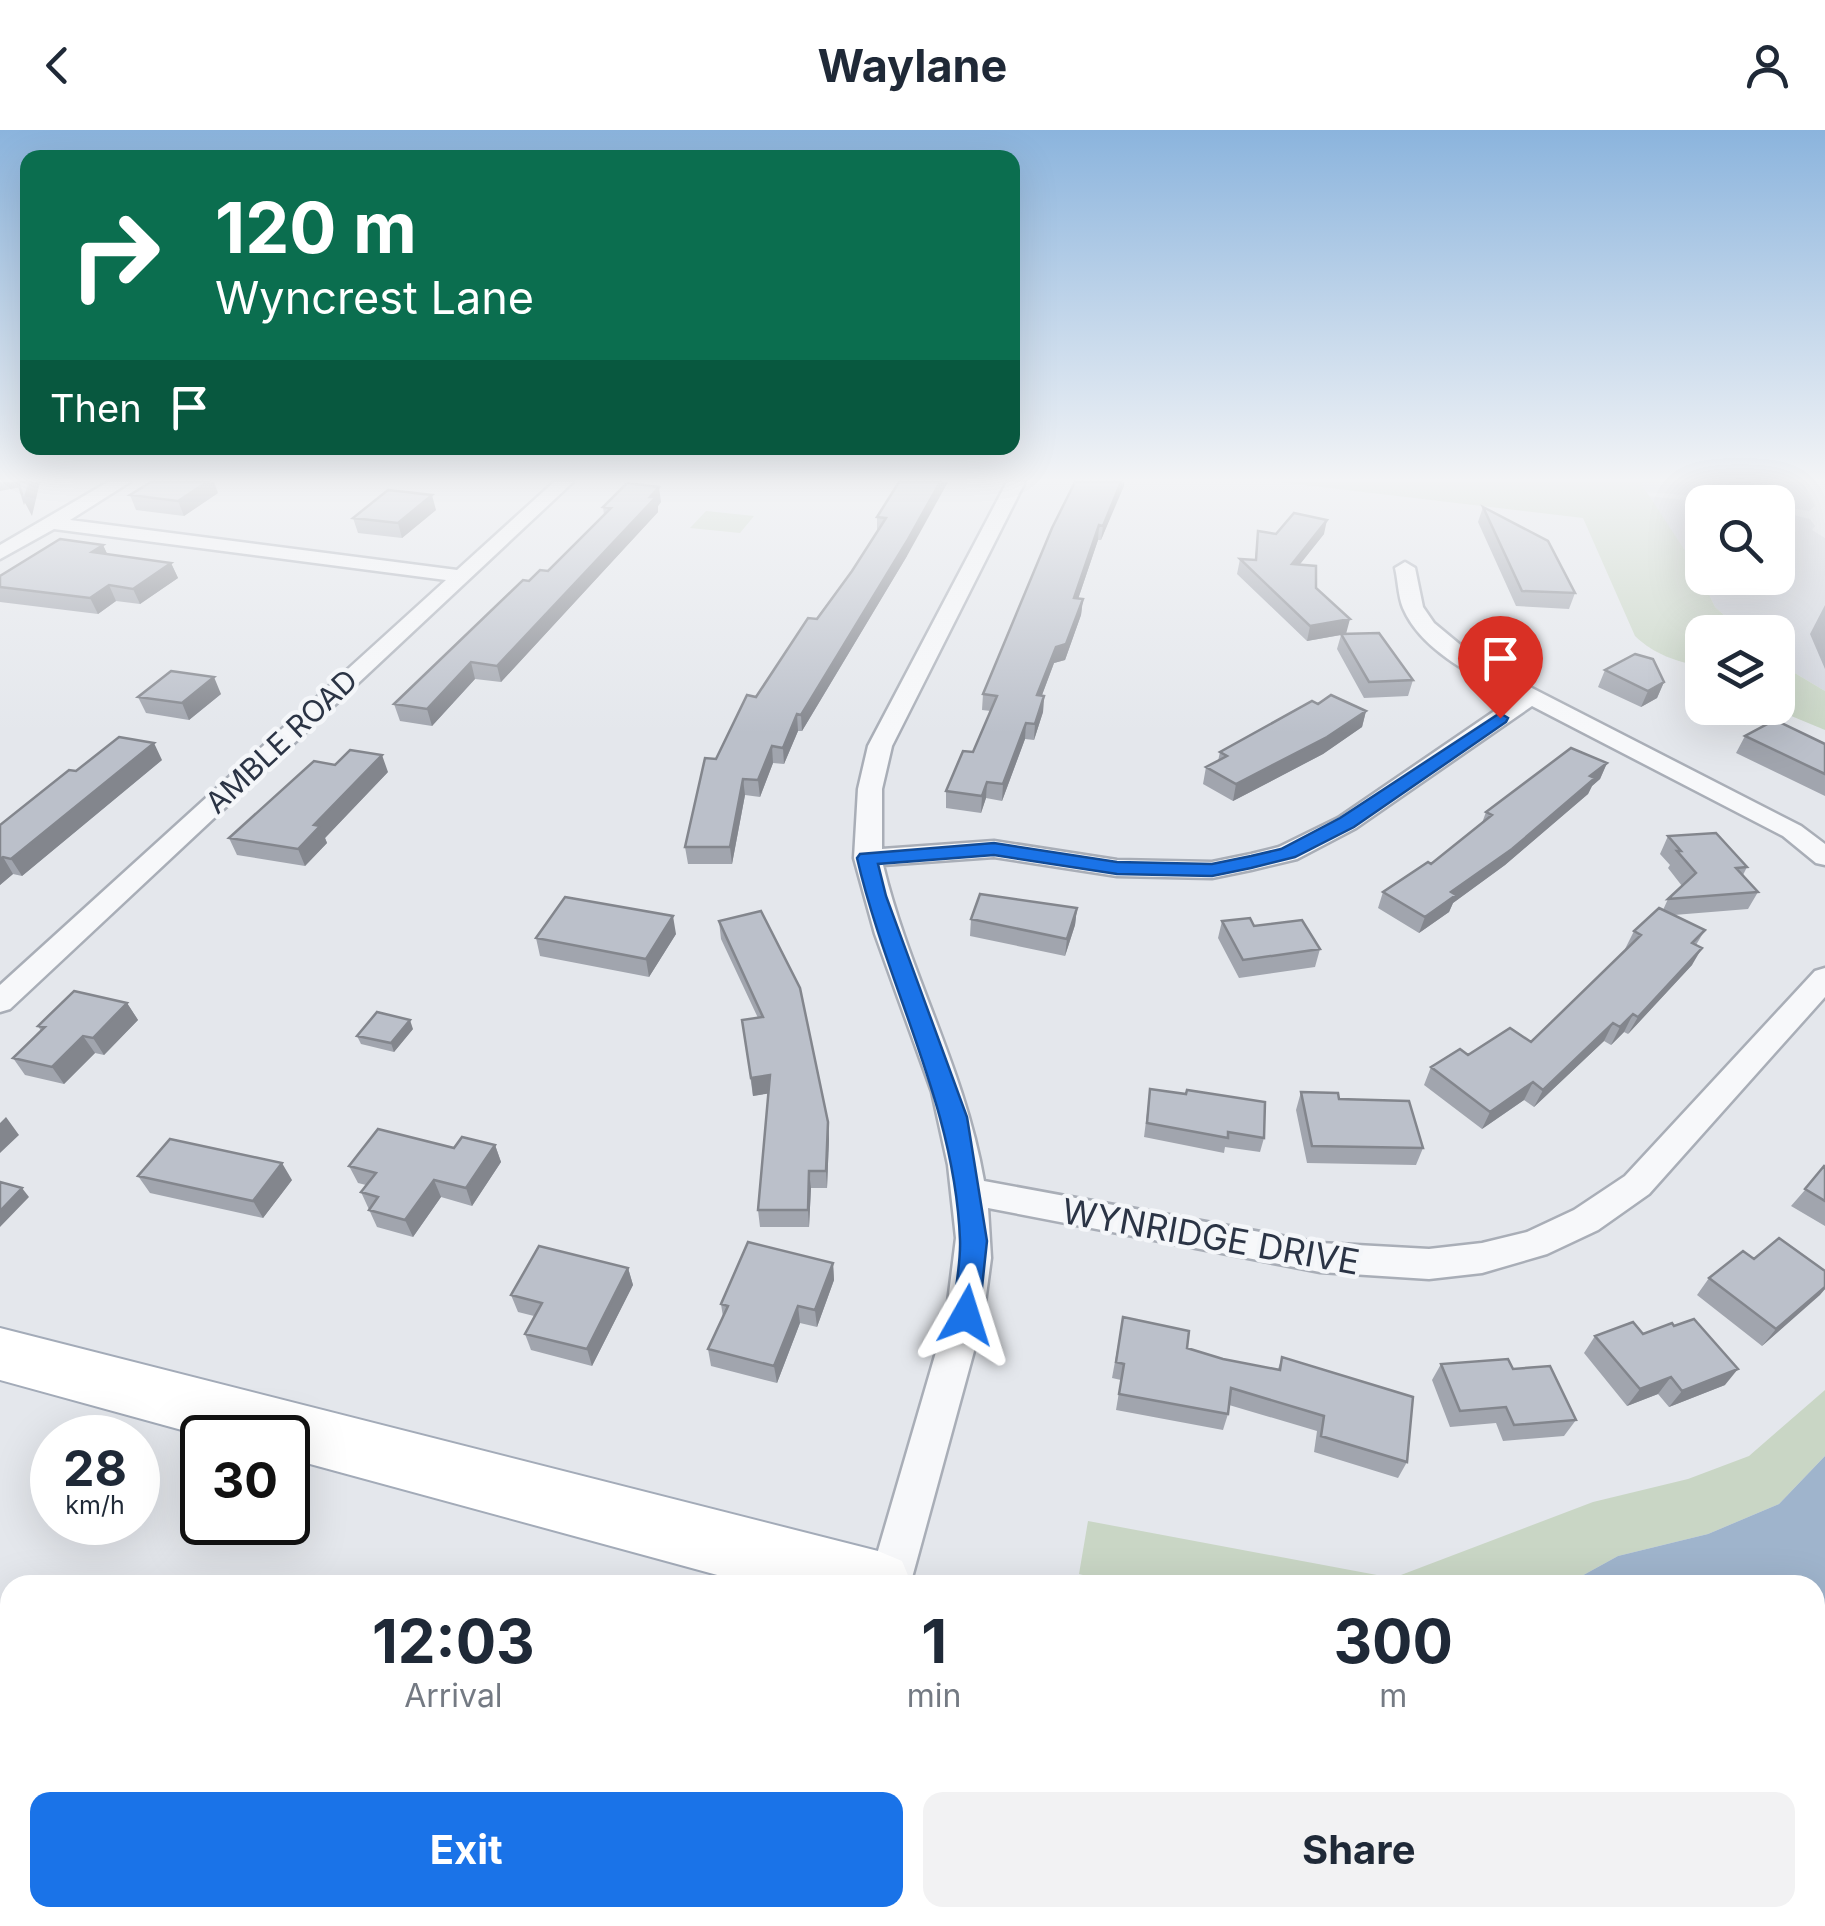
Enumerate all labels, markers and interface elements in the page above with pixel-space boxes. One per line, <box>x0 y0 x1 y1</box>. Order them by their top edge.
icon: back <box>30 38 85 93</box>
text: Waylane <box>818 38 1007 93</box>
icon: person <box>1740 38 1795 93</box>
text: 120 m <box>215 185 417 270</box>
icon: right <box>50 190 180 320</box>
text: Wyncrest Lane <box>215 270 534 325</box>
icon: arrive <box>162 380 217 435</box>
text: Then <box>50 385 142 431</box>
map controls <box>1685 485 1795 725</box>
button: search <box>1685 485 1795 595</box>
button: layers <box>1685 615 1795 725</box>
pin <box>1458 616 1543 719</box>
icon: arrive <box>1473 631 1528 686</box>
street label: AMBLE ROAD <box>198 662 364 820</box>
street label: WYNRIDGE DRIVE <box>1059 1189 1363 1283</box>
position arrow <box>914 1263 1018 1367</box>
speed limit sign: 30 <box>180 1415 310 1545</box>
text: 28 <box>63 1438 127 1498</box>
text: km/h <box>65 1490 125 1520</box>
text: 12:03 <box>372 1605 535 1677</box>
text: 1 <box>921 1605 947 1677</box>
text: 300 <box>1333 1605 1453 1677</box>
text: Arrival <box>404 1676 503 1715</box>
text: min <box>907 1676 961 1715</box>
text: m <box>1379 1676 1407 1715</box>
button: Exit <box>30 1792 903 1907</box>
button: Share <box>923 1792 1795 1907</box>

